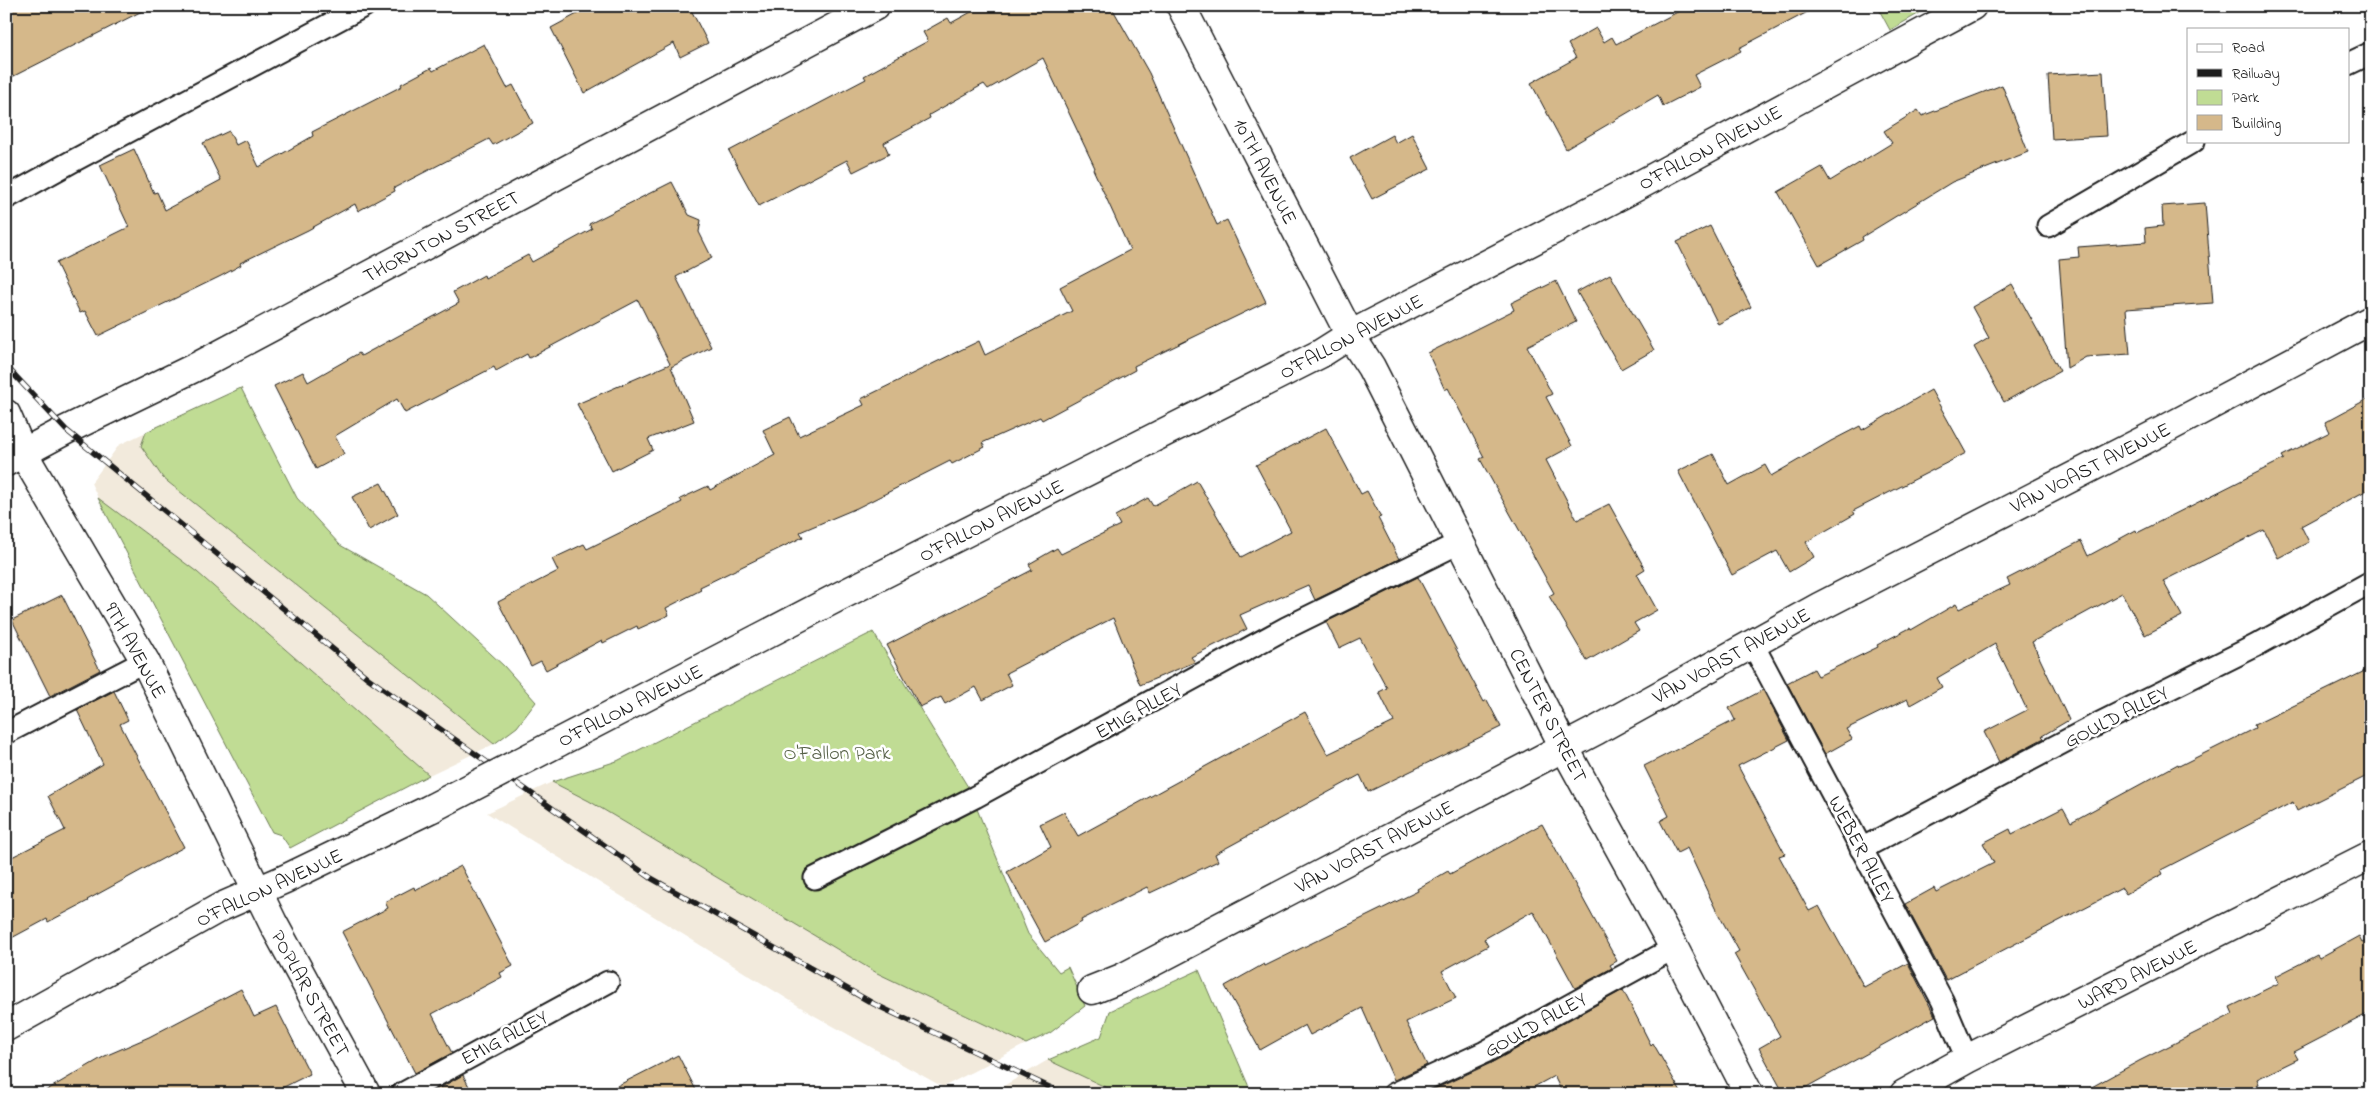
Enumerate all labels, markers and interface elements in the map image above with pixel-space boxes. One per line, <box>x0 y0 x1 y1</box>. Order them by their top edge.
legend <box>2187 28 2350 142</box>
text: Road <box>2232 37 2265 59</box>
text: Railway <box>2232 63 2280 86</box>
text: Park <box>2232 87 2260 109</box>
street label: O’FALLON AVENUE <box>1634 99 1788 199</box>
text: Building <box>2231 113 2281 136</box>
street label: 10TH AVENUE <box>1225 114 1303 230</box>
street label: THORNTON STREET <box>359 185 526 292</box>
street label: O’FALLON AVENUE <box>1275 288 1429 388</box>
street label: VAN VOAST AVENUE <box>2005 416 2176 523</box>
street label: O’FALLON AVENUE <box>915 473 1070 571</box>
street label: 9TH AVENUE <box>95 598 172 705</box>
street label: VAN VOAST AVENUE <box>1647 602 1816 713</box>
street label: CENTER STREET <box>1500 644 1593 788</box>
street label: O’FALLON AVENUE <box>554 658 709 756</box>
street label: EMIG ALLEY <box>1091 676 1188 748</box>
street label: GOULD ALLEY <box>2060 680 2174 757</box>
park label: O'Fallon Park <box>783 740 891 769</box>
street label: WEBER ALLEY <box>1819 791 1900 909</box>
street label: VAN VOAST AVENUE <box>1290 794 1460 903</box>
street label: O’FALLON AVENUE <box>192 843 348 936</box>
street label: POPLAR STREET <box>262 926 356 1063</box>
street label: WARD AVENUE <box>2073 934 2203 1019</box>
street label: GOULD ALLEY <box>1480 986 1593 1066</box>
street label: EMIG ALLEY <box>456 1004 554 1074</box>

